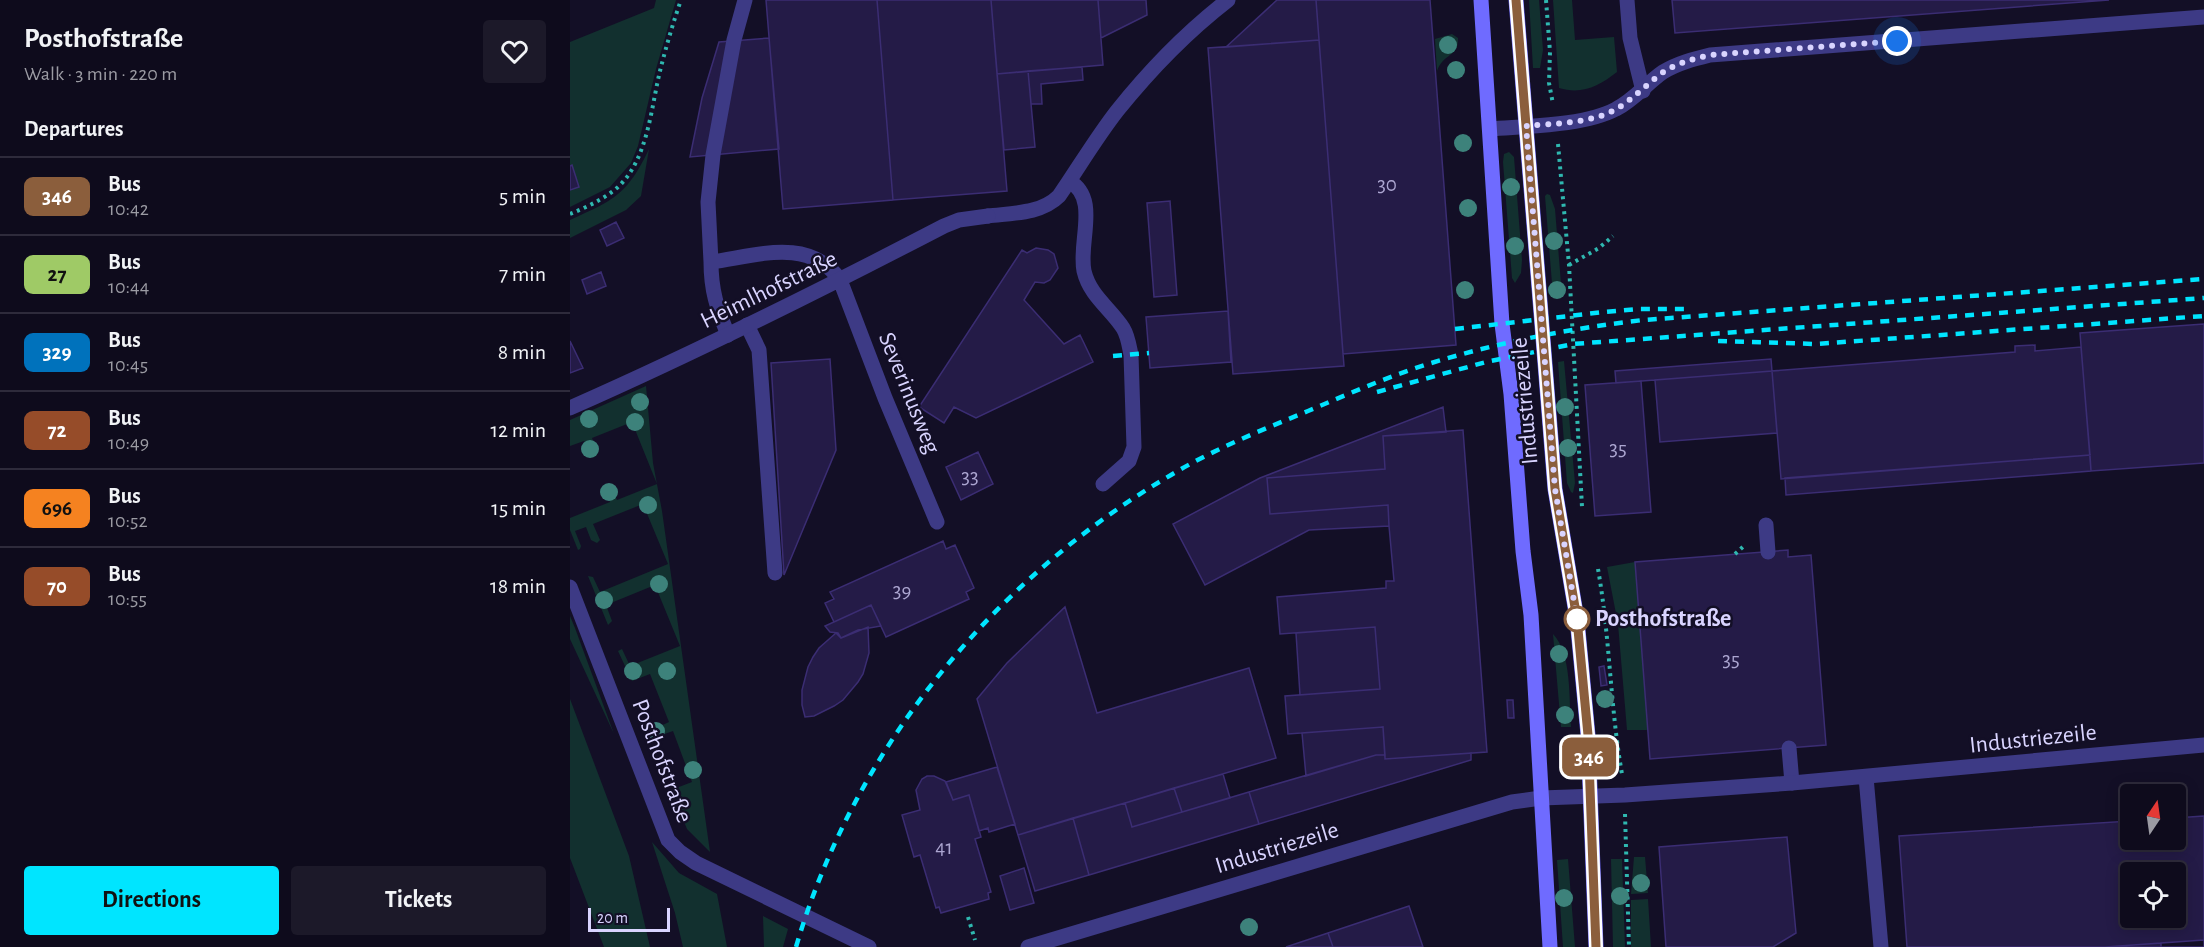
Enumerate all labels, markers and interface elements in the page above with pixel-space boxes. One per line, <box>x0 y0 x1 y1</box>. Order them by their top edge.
button: heart <box>483 20 546 83</box>
text: Posthofstraße <box>24 25 183 53</box>
your location <box>1882 26 1912 56</box>
text: Walk · 3 min · 220 m <box>24 64 177 84</box>
text: Departures <box>24 118 124 140</box>
text: Bus <box>108 173 141 195</box>
house number: 30 <box>1377 174 1397 195</box>
text: 5 min <box>499 185 546 207</box>
text: 346 <box>42 186 72 207</box>
text: 10:42 <box>108 199 149 219</box>
street label: Heimlhofstraße <box>697 247 841 333</box>
text: Bus <box>108 251 141 273</box>
text: 7 min <box>499 263 546 285</box>
text: 27 <box>48 264 66 285</box>
text: 10:44 <box>108 277 149 297</box>
text: Bus <box>108 329 141 351</box>
street label: Severinusweg <box>874 329 944 457</box>
street label: Industriezeile <box>1507 336 1543 466</box>
text: 8 min <box>498 341 546 363</box>
text: 329 <box>42 342 72 363</box>
text: 10:45 <box>108 355 148 375</box>
text: Bus <box>108 407 141 429</box>
text: 12 min <box>491 419 546 441</box>
text: 72 <box>48 420 66 441</box>
text: 10:49 <box>108 433 149 453</box>
house number: 35 <box>1609 438 1627 459</box>
house number: 33 <box>961 466 979 487</box>
text: Bus <box>108 485 141 507</box>
text: 15 min <box>491 497 546 519</box>
text: 696 <box>42 498 72 519</box>
text: 10:52 <box>108 511 147 531</box>
text: Bus <box>108 563 141 585</box>
text: 18 min <box>490 575 546 597</box>
text: 70 <box>47 576 67 597</box>
house number: 39 <box>893 580 911 601</box>
text: 10:55 <box>108 589 147 609</box>
marker: Posthofstraße <box>1564 606 1590 632</box>
place label: Posthofstraße <box>1595 607 1731 631</box>
house number: 35 <box>1722 649 1740 670</box>
street label: Posthofstraße <box>627 696 697 826</box>
street label: Industriezeile <box>1968 720 2098 758</box>
line badge: 346 <box>1554 738 1624 777</box>
text: 346 <box>1574 747 1604 768</box>
north arrow <box>2120 784 2186 850</box>
map controls <box>2120 784 2186 928</box>
street label: Industriezeile <box>1212 818 1342 878</box>
house number: 41 <box>935 837 953 858</box>
button: locate <box>2120 862 2186 928</box>
button: Directions <box>24 866 279 935</box>
button: Tickets <box>291 866 546 935</box>
scale bar <box>588 905 670 932</box>
text: 20 m <box>597 910 628 926</box>

